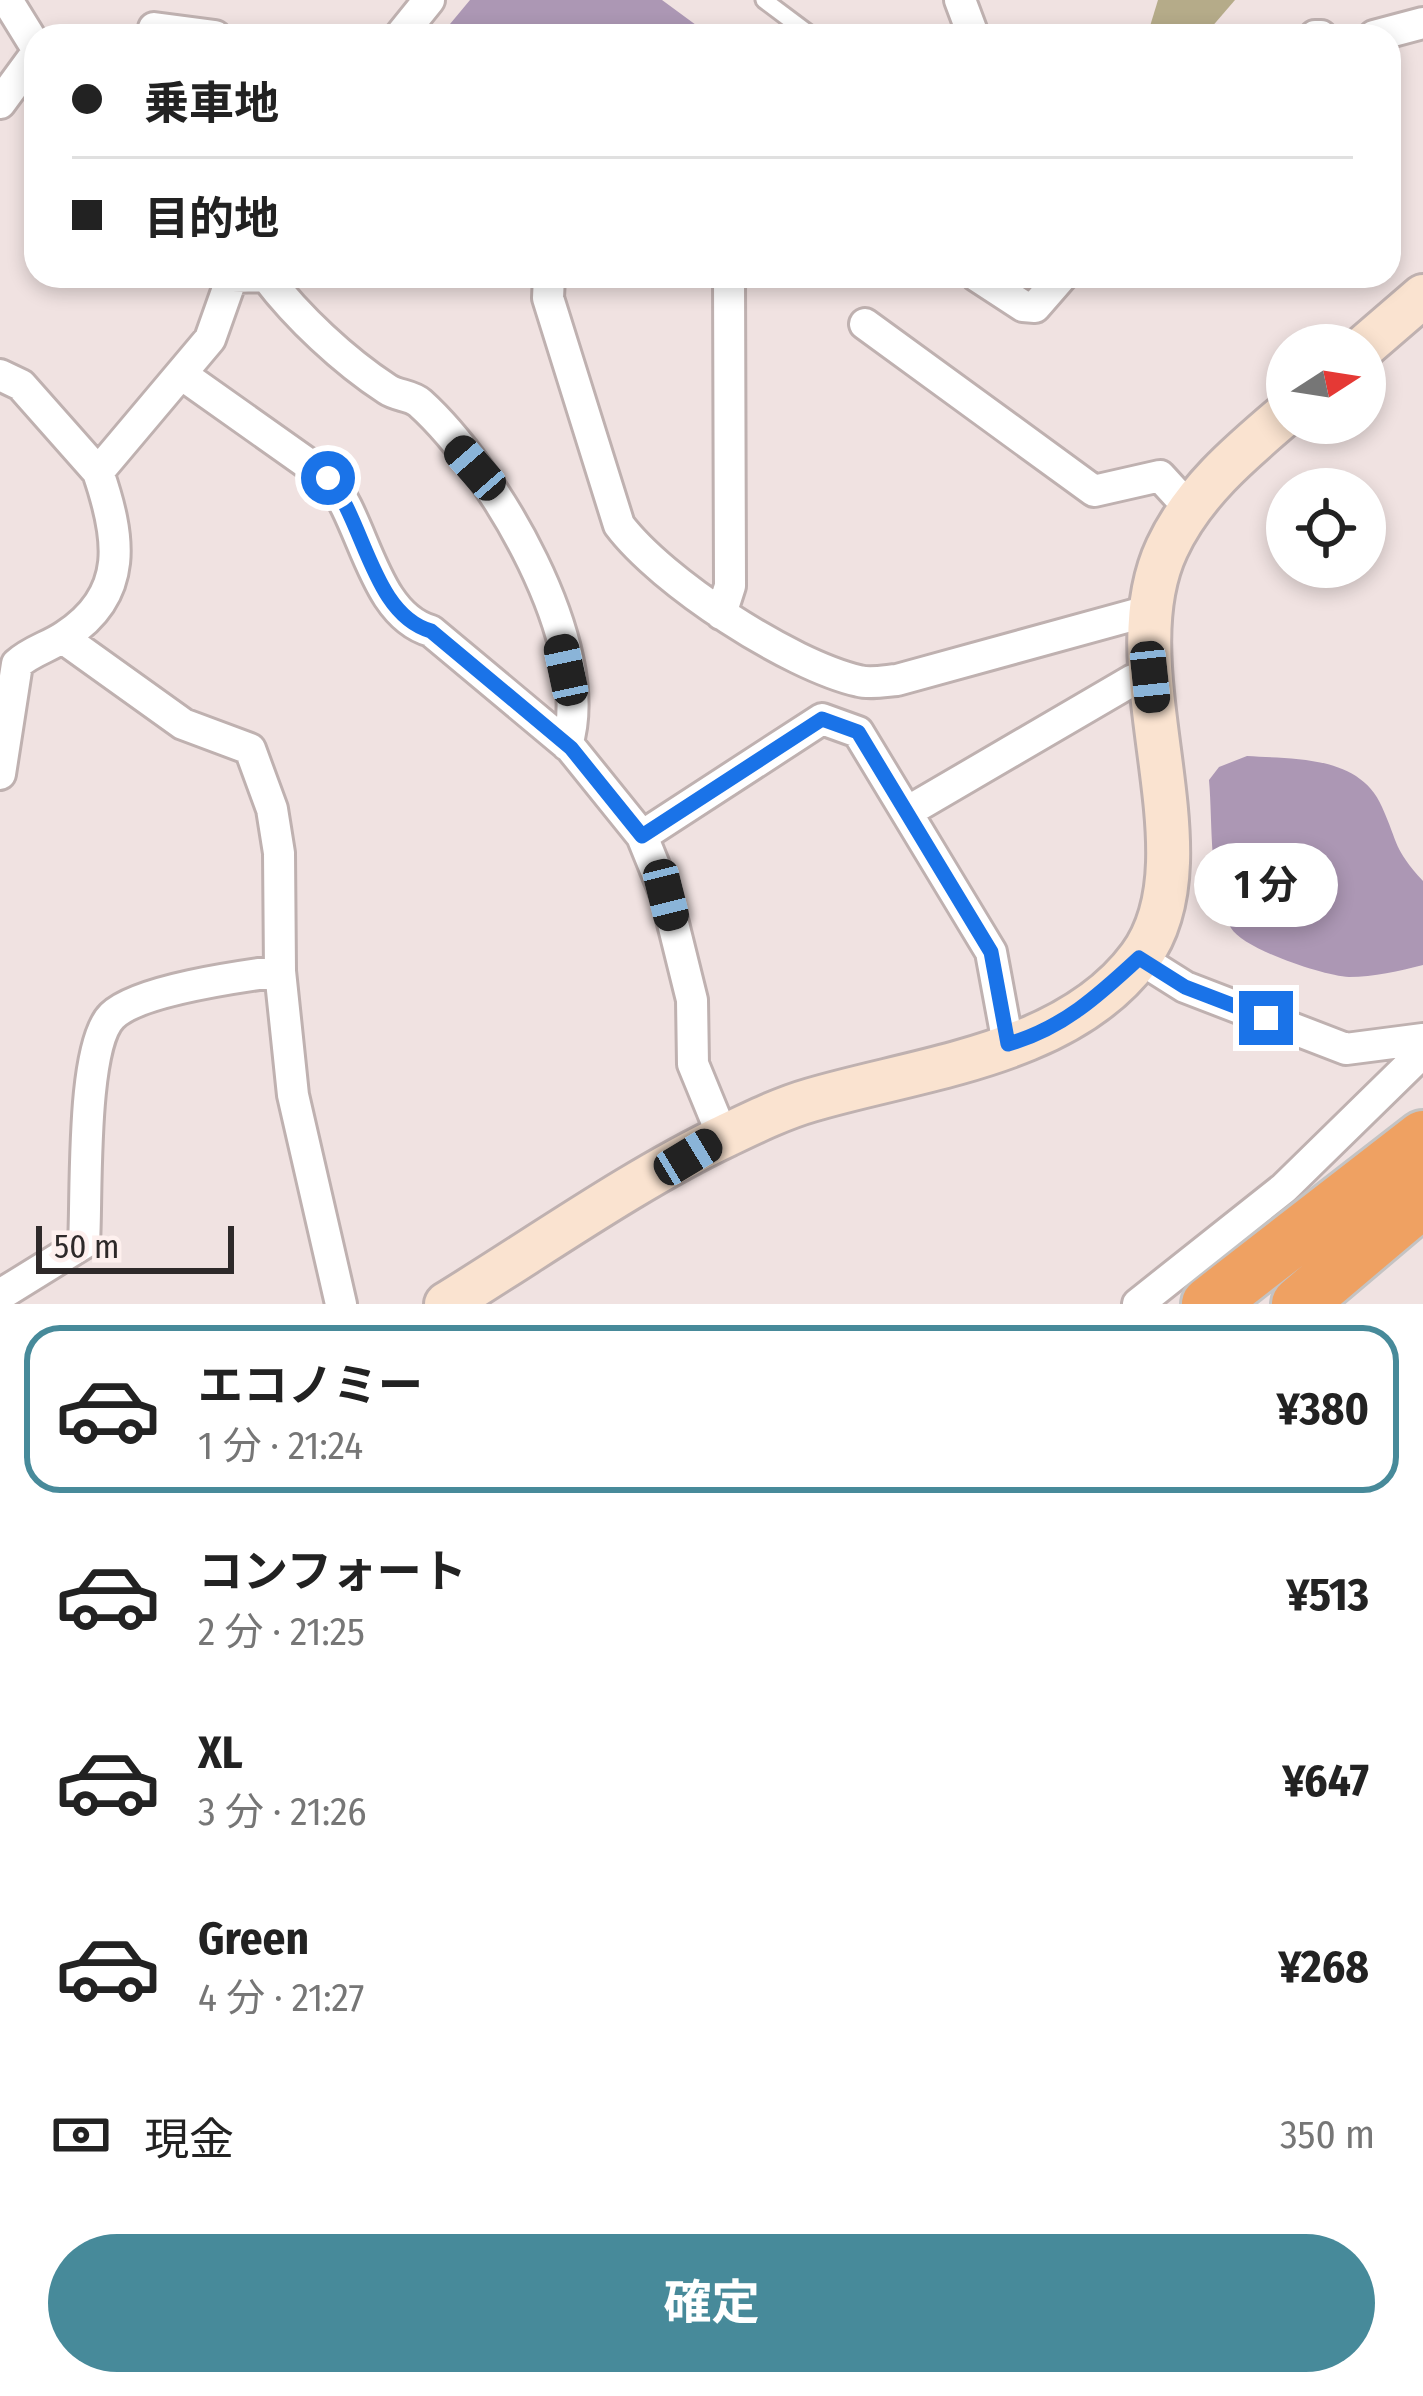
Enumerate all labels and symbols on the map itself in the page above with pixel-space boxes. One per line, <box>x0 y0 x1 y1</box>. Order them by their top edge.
north arrow <box>1266 324 1386 444</box>
car <box>438 429 512 507</box>
route start <box>301 451 355 505</box>
car <box>541 631 591 709</box>
car <box>1128 639 1172 715</box>
callout: 1 分 <box>1194 844 1338 928</box>
car <box>640 856 692 934</box>
route end <box>1239 991 1293 1045</box>
car <box>648 1123 728 1191</box>
scale bar <box>36 1220 234 1273</box>

